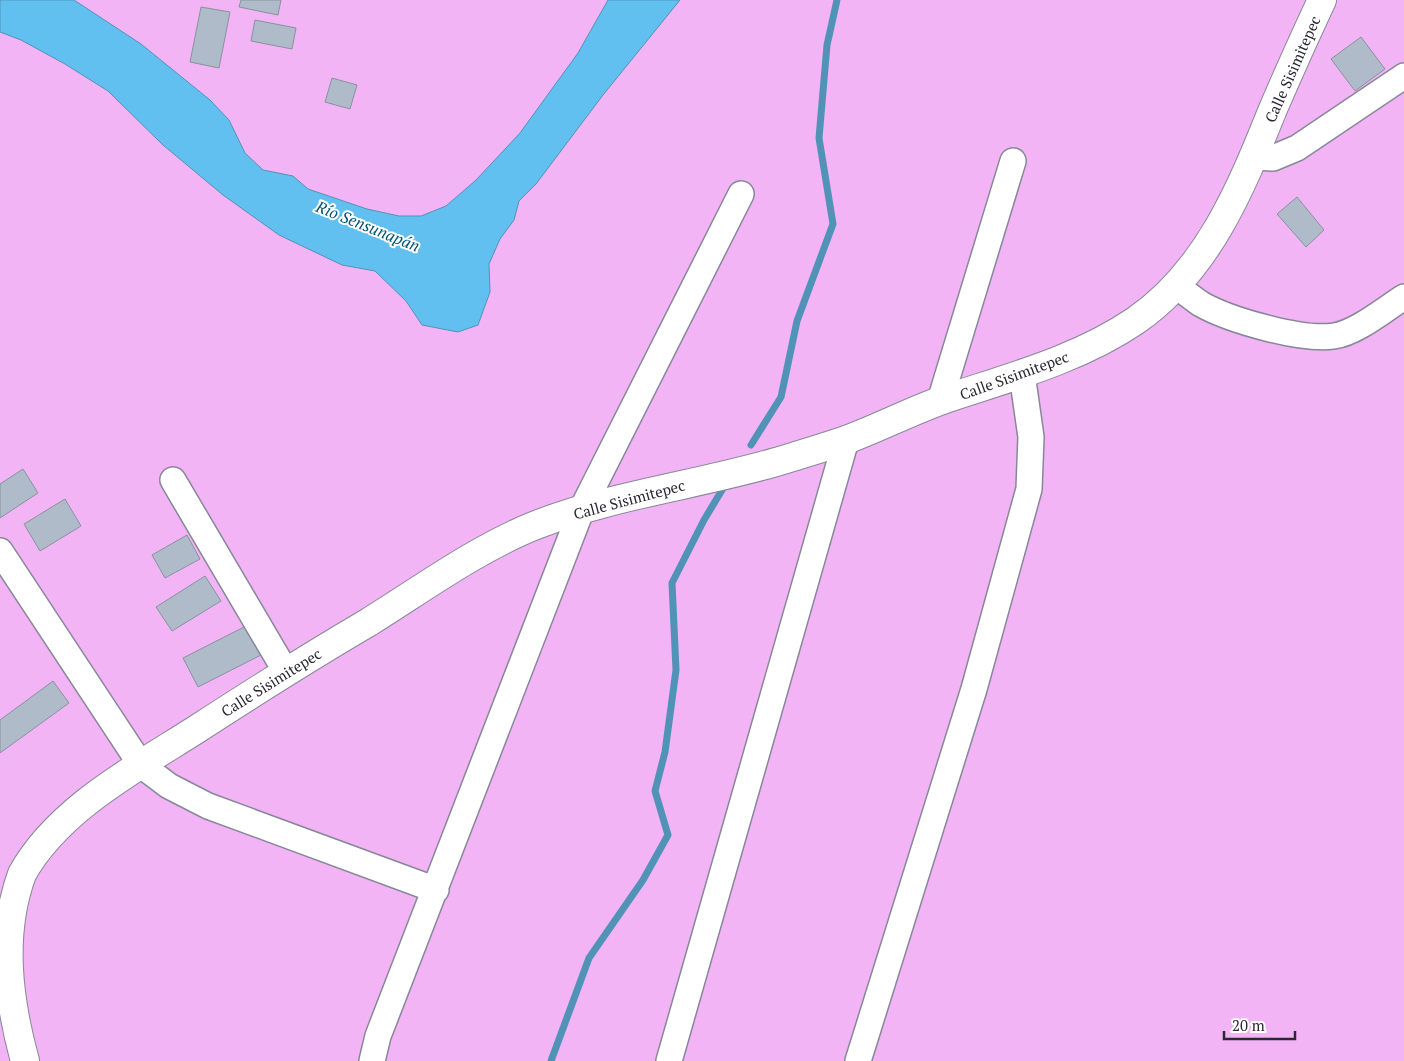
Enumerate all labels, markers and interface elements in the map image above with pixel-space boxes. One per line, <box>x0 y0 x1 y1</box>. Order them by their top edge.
street label: Calle Sisimitepec <box>1260 13 1324 125</box>
water label: Río Sensunapán <box>312 195 423 257</box>
street label: Calle Sisimitepec <box>957 346 1071 404</box>
street label: Calle Sisimitepec <box>571 475 687 523</box>
street label: Calle Sisimitepec <box>217 643 325 721</box>
scale bar <box>1224 1008 1295 1040</box>
text: 20 m <box>1232 1015 1265 1035</box>

